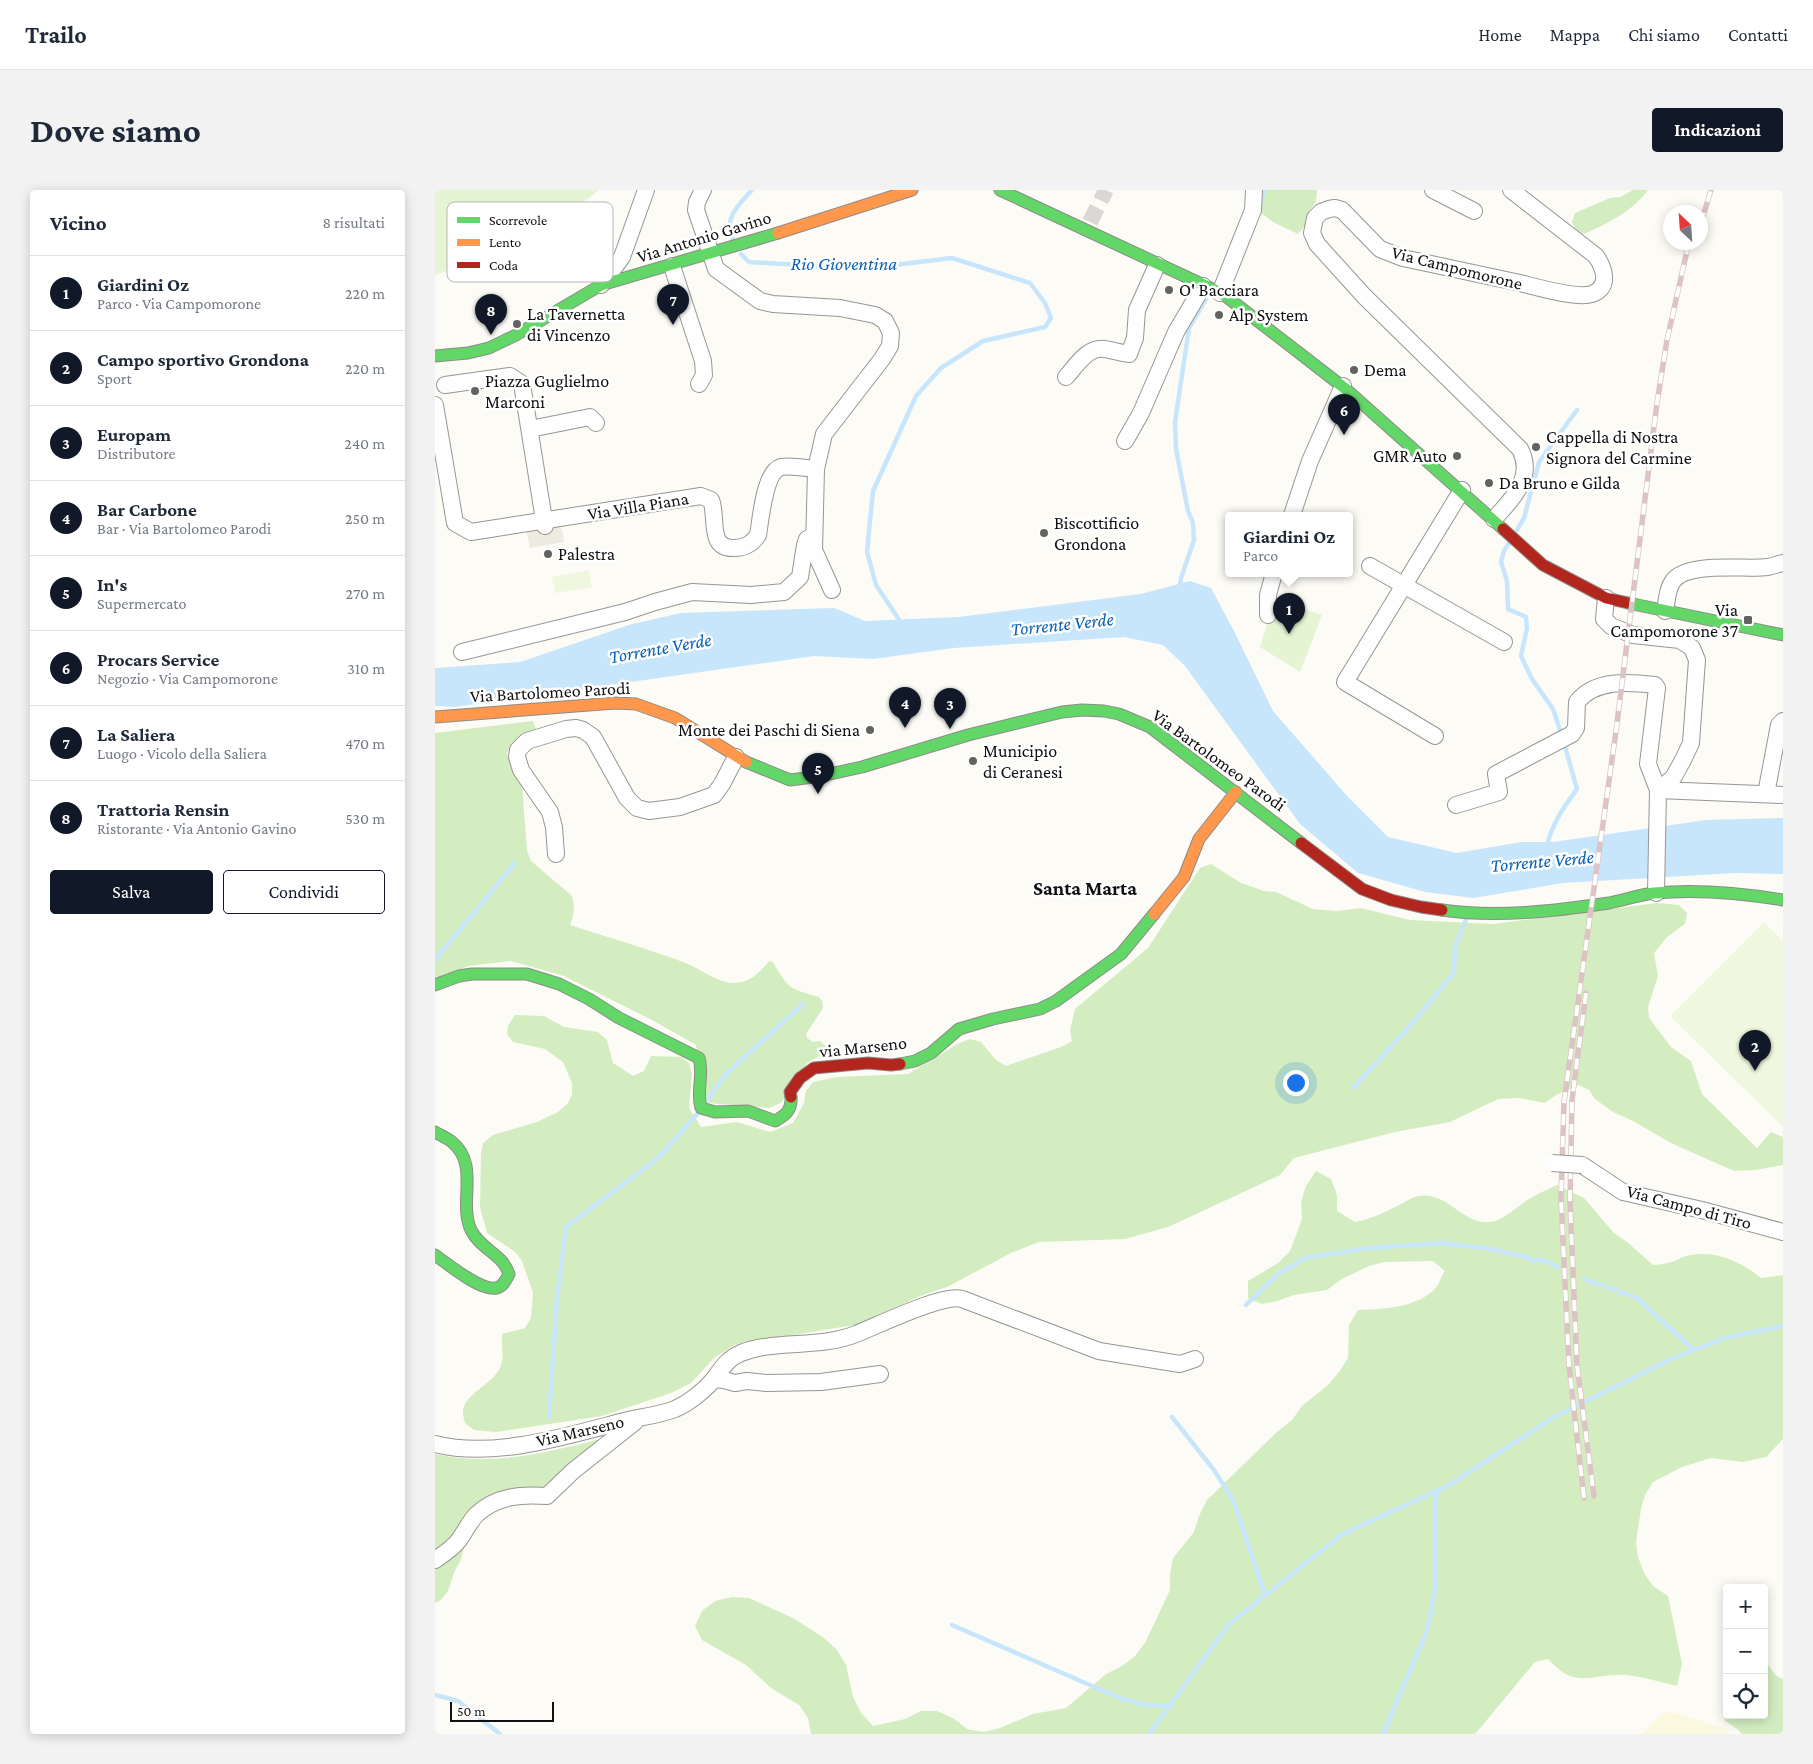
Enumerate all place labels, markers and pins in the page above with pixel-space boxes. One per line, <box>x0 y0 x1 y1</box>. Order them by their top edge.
place label: O' Bacciara <box>1179 280 1259 300</box>
pin: 7 <box>657 284 689 325</box>
marker: O' Bacciara <box>1163 284 1175 296</box>
pin: 8 <box>475 294 507 335</box>
place label: La Tavernetta di Vincenzo <box>527 304 625 345</box>
place label: Alp System <box>1229 305 1309 325</box>
marker: Alp System <box>1213 309 1225 321</box>
marker: La Tavernetta di Vincenzo <box>511 318 523 330</box>
place label: Dema <box>1364 360 1407 380</box>
marker: Dema <box>1348 364 1360 376</box>
place label: Piazza Guglielmo Marconi <box>485 371 609 412</box>
marker: Piazza Guglielmo Marconi <box>469 385 481 397</box>
pin: 6 <box>1328 394 1360 435</box>
place label: Cappella di Nostra Signora del Carmine <box>1546 427 1692 468</box>
marker: Cappella di Nostra Signora del Carmine <box>1530 441 1542 453</box>
place label: GMR Auto <box>1373 446 1447 466</box>
marker: GMR Auto <box>1451 450 1463 462</box>
place label: Da Bruno e Gilda <box>1499 473 1620 493</box>
marker: Da Bruno e Gilda <box>1483 477 1495 489</box>
place label: Biscottificio Grondona <box>1054 513 1139 554</box>
marker: Biscottificio Grondona <box>1038 527 1050 539</box>
place label: Palestra <box>558 544 615 564</box>
marker: Palestra <box>542 548 554 560</box>
pin: 1 <box>1273 593 1305 634</box>
place label: Via Campomorone 37 <box>1610 600 1738 641</box>
marker: Via Campomorone 37 <box>1742 614 1754 626</box>
pin: 4 <box>889 687 921 728</box>
pin: 3 <box>934 688 966 729</box>
place label: Monte dei Paschi di Siena <box>678 720 860 740</box>
marker: Monte dei Paschi di Siena <box>864 724 876 736</box>
place label: Municipio di Ceranesi <box>983 741 1063 782</box>
pin: 5 <box>802 753 834 794</box>
marker: Municipio di Ceranesi <box>967 755 979 767</box>
pin: 2 <box>1739 1030 1771 1071</box>

